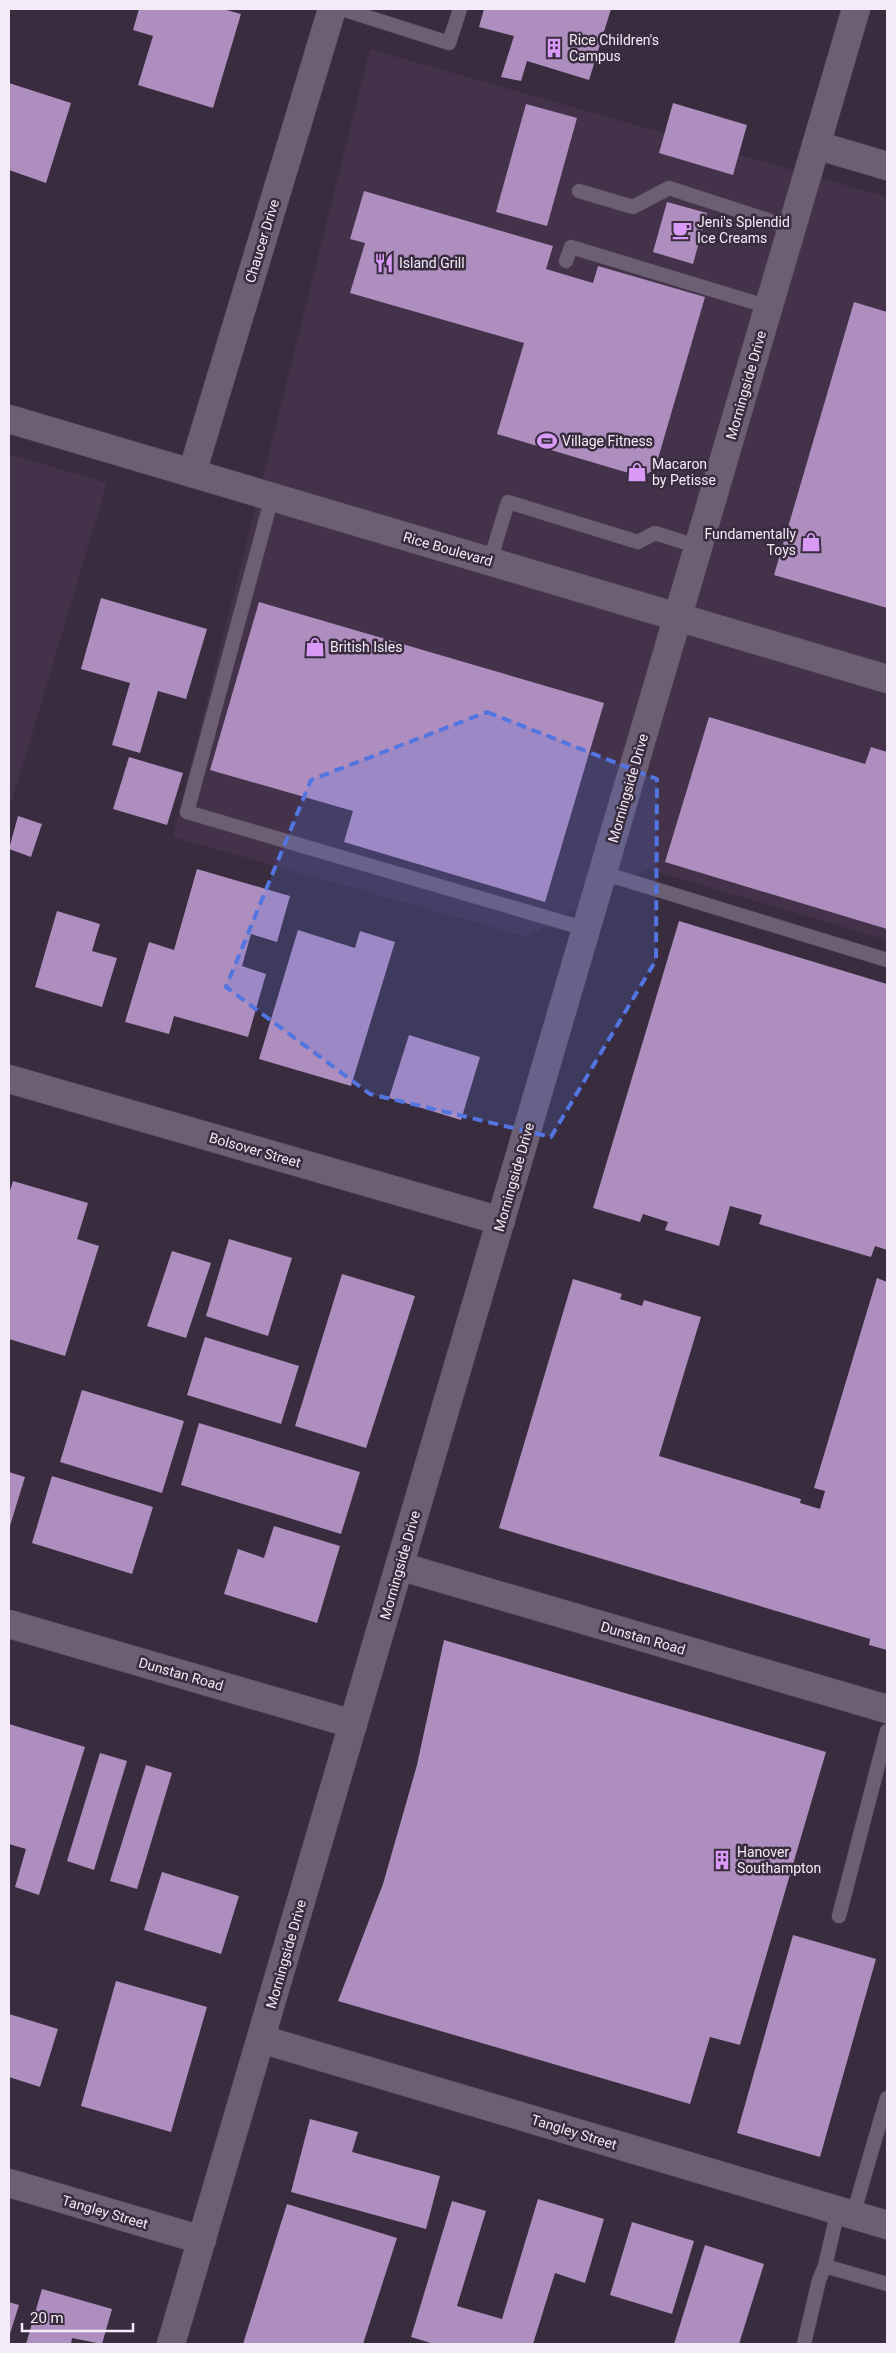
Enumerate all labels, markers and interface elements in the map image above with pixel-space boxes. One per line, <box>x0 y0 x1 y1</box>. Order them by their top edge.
place label: Rice Children's Campus <box>569 32 659 64</box>
building icon: Rice Children's Campus <box>543 37 565 59</box>
street label: Chaucer Drive <box>242 197 282 285</box>
place label: Jeni's Splendid Ice Creams <box>697 214 790 246</box>
cafe icon: Jeni's Splendid Ice Creams <box>671 219 693 241</box>
restaurant icon: Island Grill <box>373 252 395 274</box>
place label: Island Grill <box>399 255 465 271</box>
street label: Morningside Drive <box>723 329 769 441</box>
sports icon: Village Fitness <box>536 430 558 452</box>
place label: Village Fitness <box>562 433 653 449</box>
place label: Macaron by Petisse <box>652 456 716 488</box>
shop icon: Macaron by Petisse <box>626 461 648 483</box>
place label: Fundamentally Toys <box>704 526 796 558</box>
street label: Rice Boulevard <box>401 529 495 569</box>
shop icon: Fundamentally Toys <box>800 531 822 553</box>
shop icon: British Isles <box>304 636 326 658</box>
place label: British Isles <box>330 639 402 655</box>
street label: Morningside Drive <box>605 732 651 844</box>
street label: Morningside Drive <box>491 1121 537 1233</box>
street label: Bolsover Street <box>207 1129 303 1171</box>
street label: Morningside Drive <box>377 1509 423 1621</box>
street label: Dunstan Road <box>599 1618 687 1658</box>
street label: Dunstan Road <box>137 1654 225 1694</box>
place label: Hanover Southampton <box>737 1844 821 1876</box>
building icon: Hanover Southampton <box>711 1849 733 1871</box>
street label: Morningside Drive <box>263 1898 309 2010</box>
street label: Tangley Street <box>529 2111 619 2153</box>
street label: Tangley Street <box>60 2192 150 2232</box>
scale bar <box>22 2300 134 2332</box>
text: 20 m <box>30 2309 64 2327</box>

